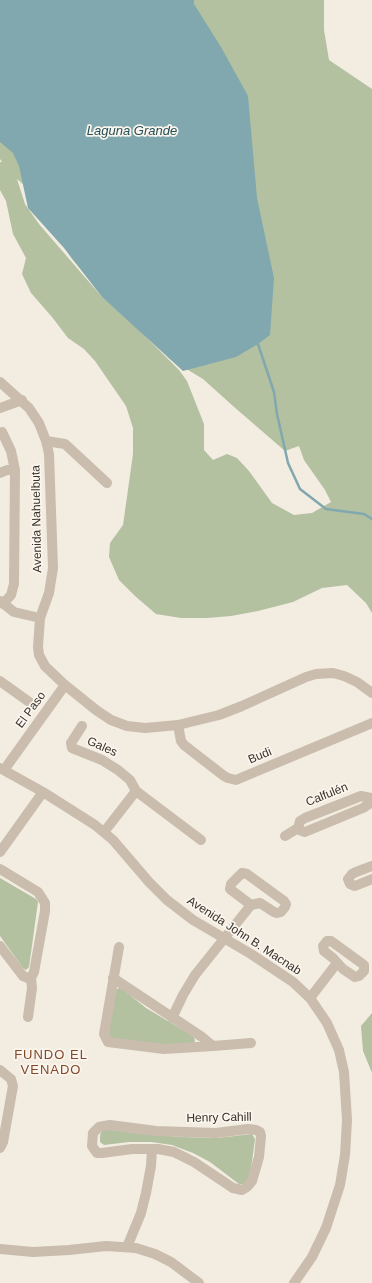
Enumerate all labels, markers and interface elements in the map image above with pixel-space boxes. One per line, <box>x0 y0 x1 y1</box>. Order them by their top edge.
water label: Laguna Grande <box>87 123 177 139</box>
street label: Avenida Nahuelbuta <box>29 465 45 573</box>
street label: El Paso <box>13 689 49 731</box>
street label: Gales <box>85 734 119 760</box>
street label: Budi <box>246 745 274 767</box>
street label: Calfulén <box>304 780 350 810</box>
street label: Avenida John B. Macnab <box>184 894 304 978</box>
district label: FUNDO EL VENADO <box>14 1047 88 1078</box>
street label: Henry Cahill <box>186 1110 252 1126</box>

